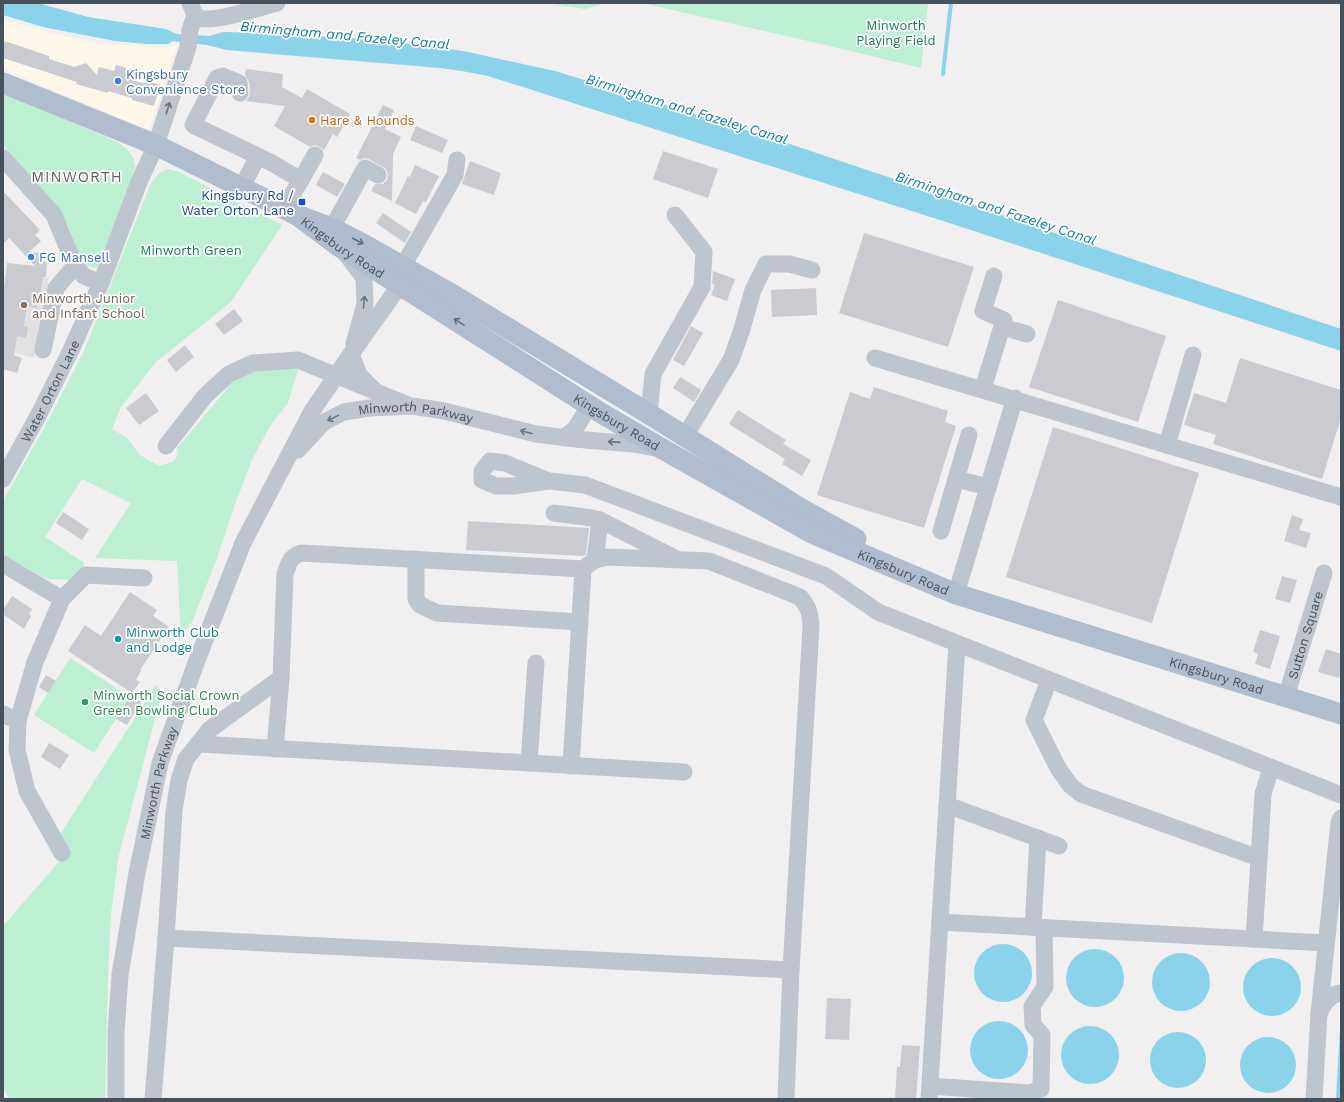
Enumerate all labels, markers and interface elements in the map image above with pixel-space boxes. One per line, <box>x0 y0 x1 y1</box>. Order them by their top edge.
water label: Birmingham and Fazeley Canal <box>240 18 450 52</box>
park label: Minworth Playing Field <box>856 18 936 48</box>
place label: Kingsbury Convenience Store <box>126 67 245 97</box>
water label: Birmingham and Fazeley Canal <box>584 71 790 147</box>
marker: Kingsbury Convenience Store <box>113 76 123 86</box>
one-way arrow <box>165 102 172 115</box>
place label: Hare & Hounds <box>320 113 415 128</box>
marker: Hare & Hounds <box>307 115 317 125</box>
district label: MINWORTH <box>31 168 123 186</box>
water label: Birmingham and Fazeley Canal <box>894 168 1098 248</box>
place label: Kingsbury Rd / Water Orton Lane <box>182 188 294 218</box>
marker: Kingsbury Rd / Water Orton Lane <box>297 197 307 207</box>
street label: Kingsbury Road <box>298 213 387 281</box>
one-way arrow <box>352 238 364 246</box>
park label: Minworth Green <box>140 243 242 258</box>
place label: FG Mansell <box>39 250 109 265</box>
marker: FG Mansell <box>26 252 36 262</box>
place label: Minworth Junior and Infant School <box>32 291 145 321</box>
one-way arrow <box>360 296 368 309</box>
marker: Minworth Junior and Infant School <box>19 300 29 310</box>
one-way arrow <box>454 318 465 326</box>
street label: Water Orton Lane <box>18 337 82 444</box>
street label: Kingsbury Road <box>571 390 663 453</box>
street label: Minworth Parkway <box>357 398 475 426</box>
one-way arrow <box>327 415 339 422</box>
one-way arrow <box>520 427 533 435</box>
one-way arrow <box>608 439 621 446</box>
street label: Kingsbury Road <box>855 546 951 598</box>
street label: Sutton Square <box>1285 589 1326 681</box>
place label: Minworth Club and Lodge <box>126 625 219 655</box>
marker: Minworth Club and Lodge <box>113 634 123 644</box>
street label: Kingsbury Road <box>1168 653 1266 697</box>
place label: Minworth Social Crown Green Bowling Club <box>93 688 240 718</box>
marker: Minworth Social Crown Green Bowling Club <box>80 697 90 707</box>
street label: Minworth Parkway <box>137 724 180 841</box>

